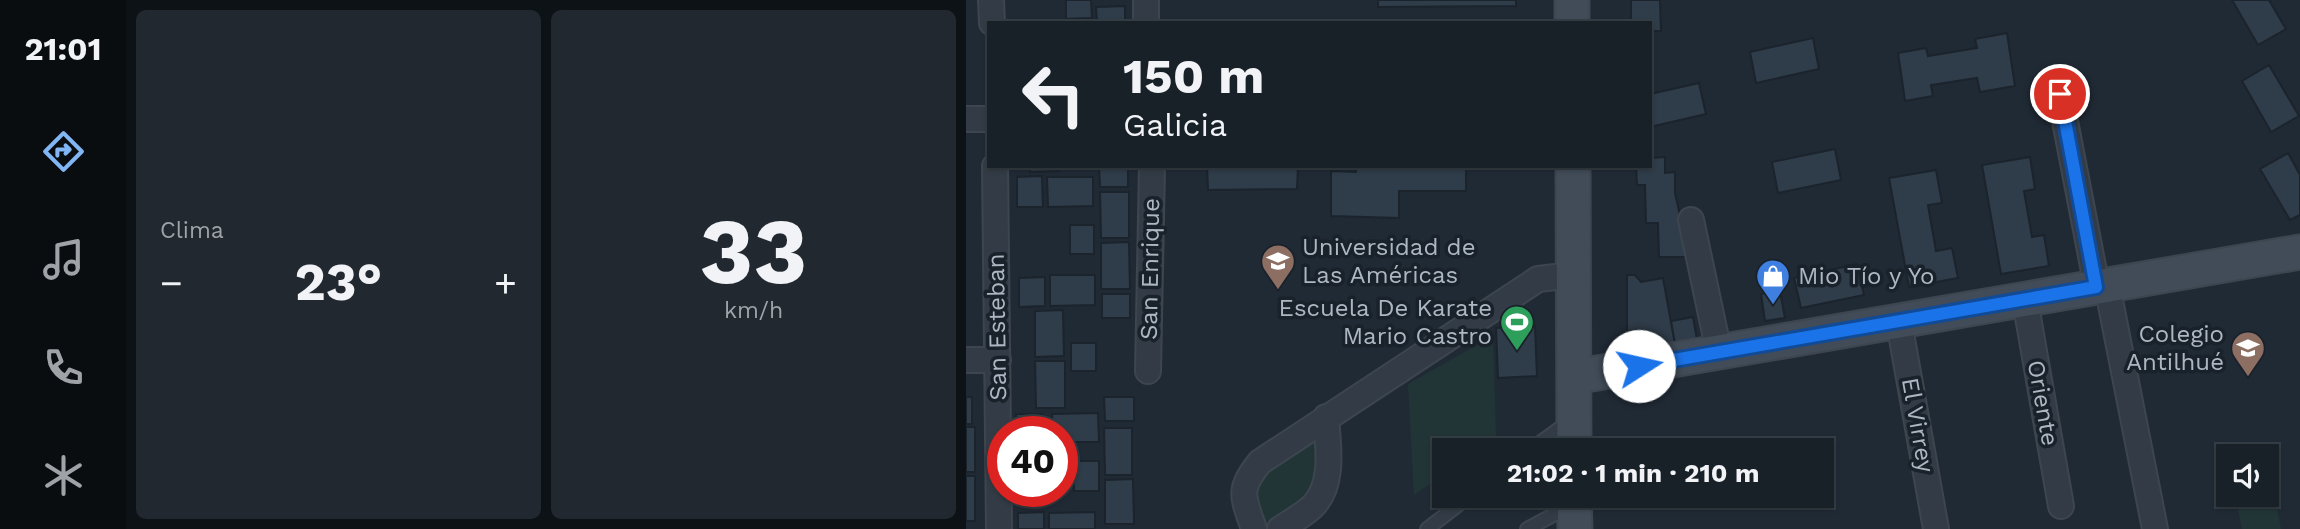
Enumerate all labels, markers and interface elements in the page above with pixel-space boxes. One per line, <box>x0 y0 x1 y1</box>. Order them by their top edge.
text: 21:01 <box>25 30 101 68</box>
text: 150 m <box>1123 47 1264 105</box>
icon: left <box>1008 49 1099 140</box>
pin <box>2030 64 2090 124</box>
icon: arrive <box>2041 75 2079 113</box>
text: Galicia <box>1123 106 1227 144</box>
icon: directions <box>39 127 88 176</box>
text: 33 <box>700 198 807 305</box>
street label: San Enrique <box>1135 198 1165 340</box>
text: Clima <box>160 217 224 244</box>
place label: Universidad de Las Américas <box>1302 233 1476 289</box>
icon: music <box>39 235 88 284</box>
school or university icon: Universidad de Las Américas <box>1259 242 1297 291</box>
text: 23° <box>295 252 382 313</box>
street label: San Esteban <box>982 253 1012 401</box>
shop icon: Mio Tío y Yo <box>1754 257 1792 306</box>
text: − <box>160 261 183 305</box>
text: + <box>494 261 517 305</box>
place label: Mio Tío y Yo <box>1798 262 1934 290</box>
place label: Escuela De Karate Mario Castro <box>1279 294 1492 350</box>
text: km/h <box>724 297 783 324</box>
sports icon: Escuela De Karate Mario Castro <box>1498 303 1536 352</box>
place label: Colegio Antilhué <box>2126 320 2224 376</box>
position arrow <box>1602 329 1676 403</box>
school or university icon: Colegio Antilhué <box>2229 329 2267 378</box>
icon: phone <box>39 343 88 392</box>
street label: Oriente <box>2022 358 2064 448</box>
street label: El Virrey <box>1896 375 1940 475</box>
speed limit sign: 40 <box>987 416 1078 507</box>
map controls <box>2216 444 2279 507</box>
button: sound <box>2216 444 2279 507</box>
icon: climate <box>39 451 88 500</box>
text: 21:02 · 1 min · 210 m <box>1507 458 1759 488</box>

